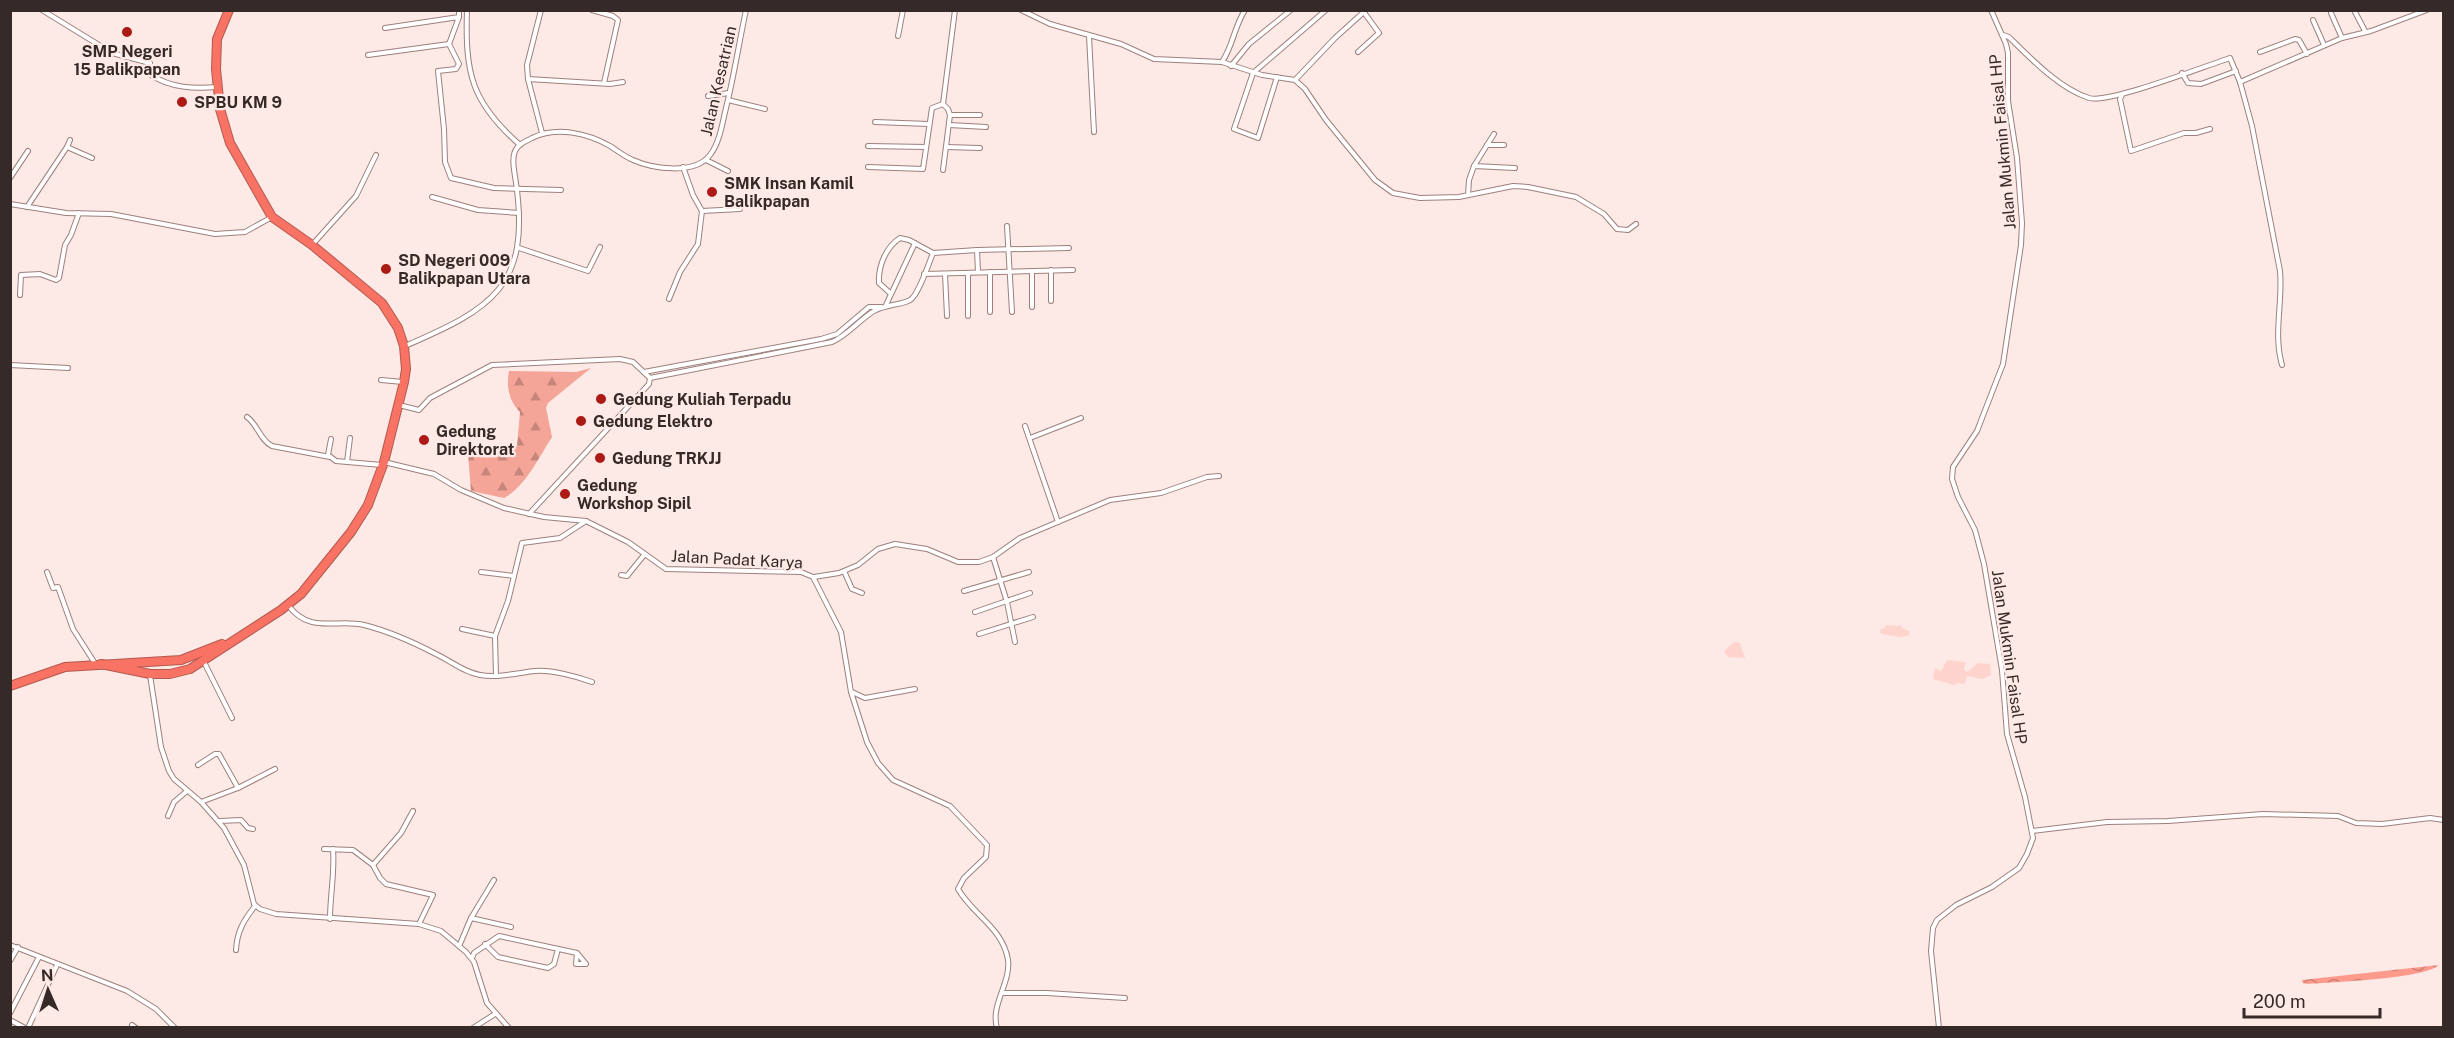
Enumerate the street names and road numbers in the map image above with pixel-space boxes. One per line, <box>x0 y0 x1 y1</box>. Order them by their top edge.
street label: Jalan Kesatrian <box>697 24 740 138</box>
street label: Jalan Mukmin Faisal HP <box>1985 54 2020 230</box>
street label: Jalan Padat Karya <box>670 547 803 572</box>
street label: Jalan Mukmin Faisal HP <box>1988 569 2031 745</box>

